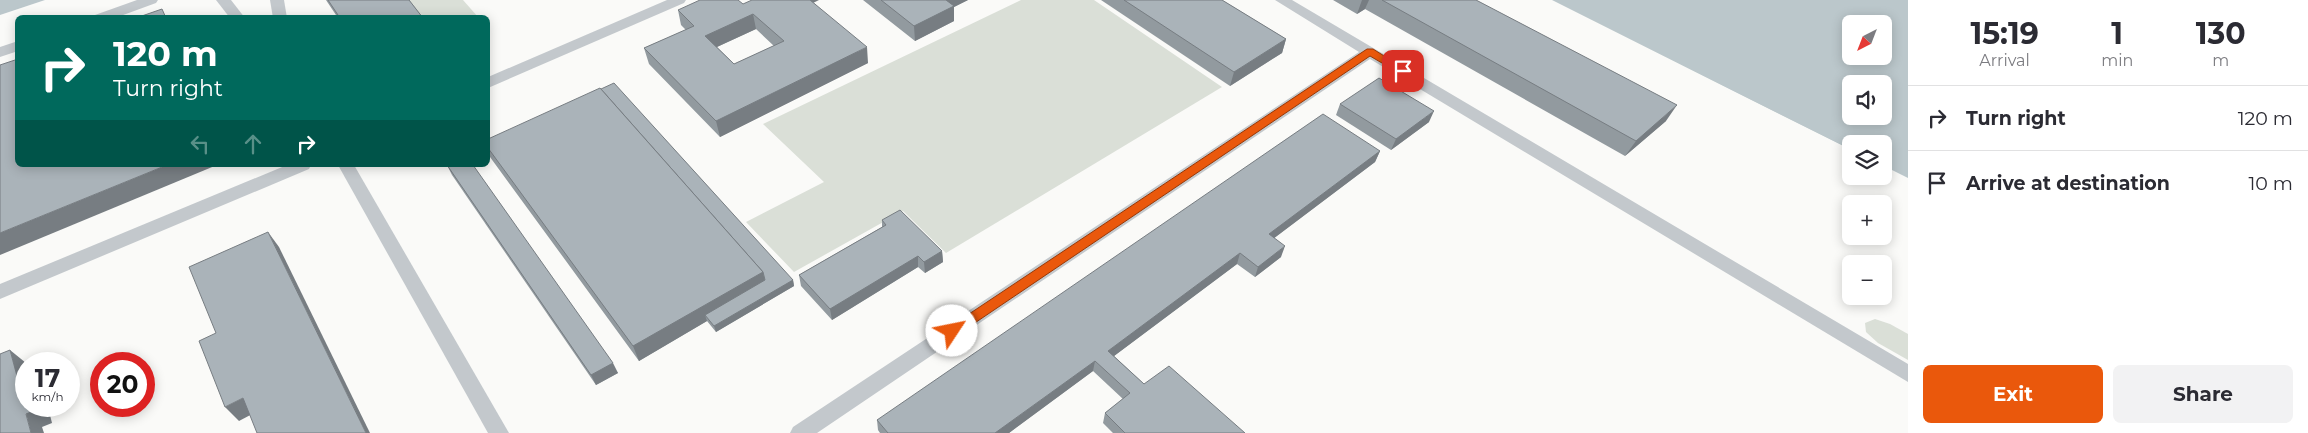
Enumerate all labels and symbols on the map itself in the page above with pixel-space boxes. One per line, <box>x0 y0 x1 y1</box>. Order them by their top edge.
north arrow <box>1842 15 1892 65</box>
pin <box>1382 50 1424 92</box>
position arrow <box>925 304 977 356</box>
speed limit sign: 20 <box>90 352 155 417</box>

